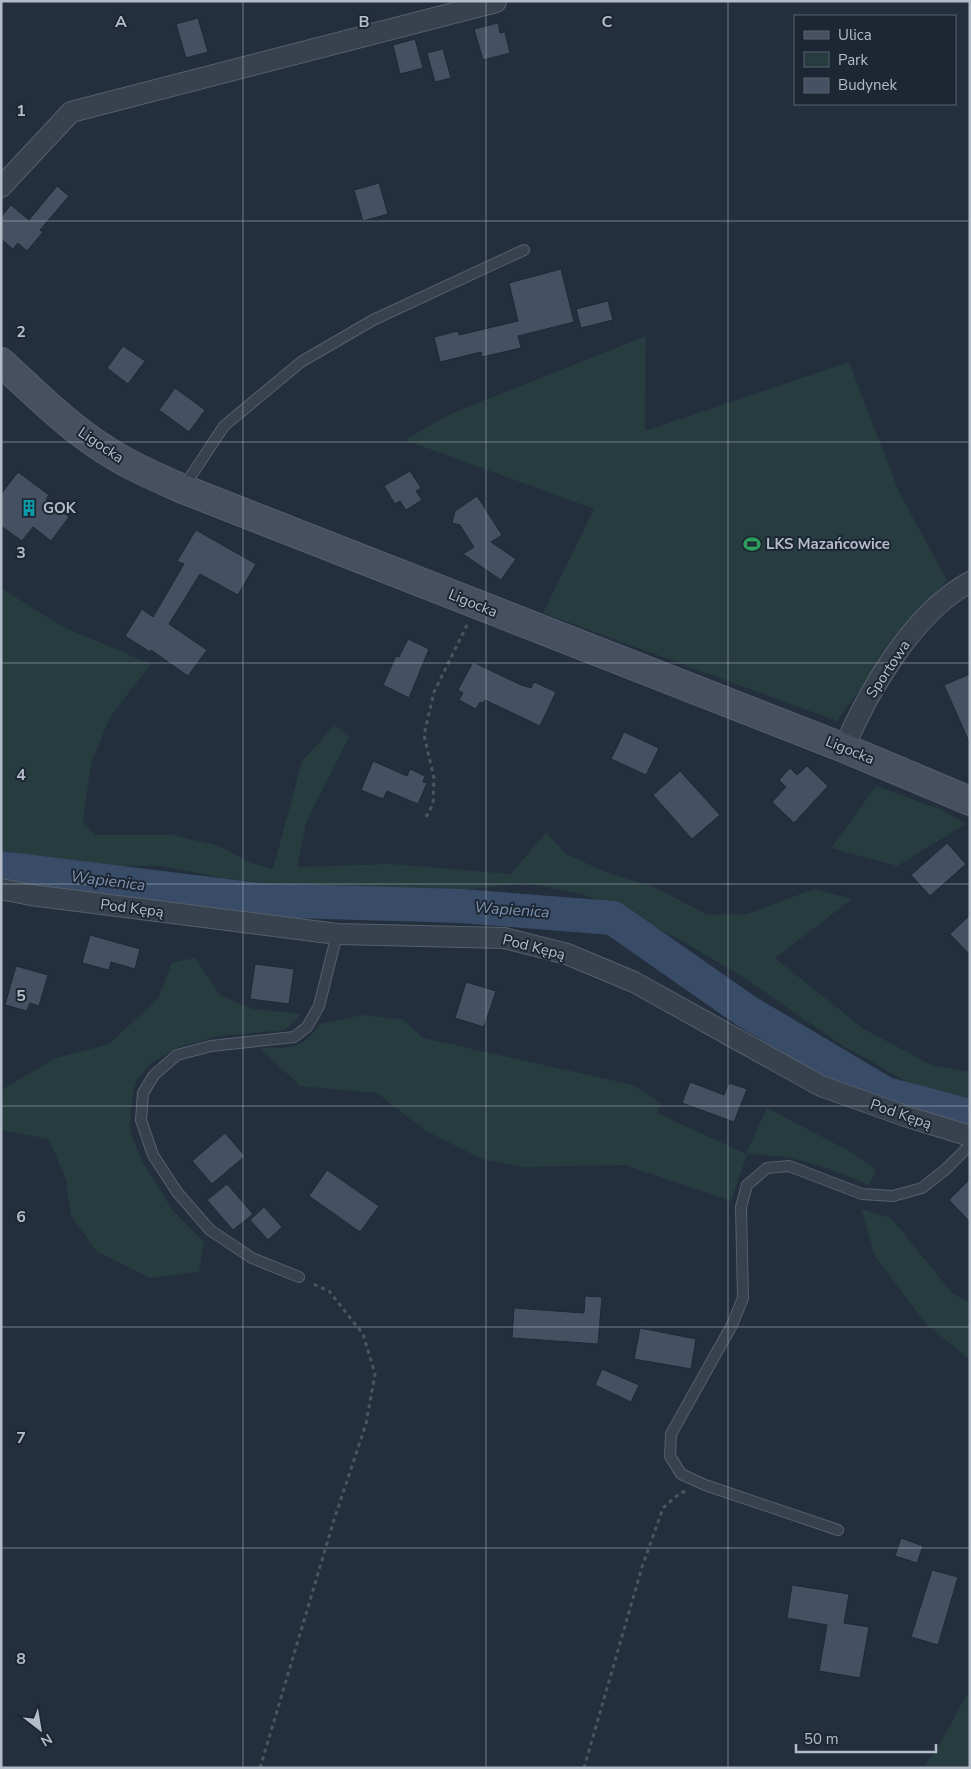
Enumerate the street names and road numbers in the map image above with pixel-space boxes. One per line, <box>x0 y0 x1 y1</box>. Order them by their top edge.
street label: Ligocka <box>74 422 128 468</box>
street label: Ligocka <box>446 584 500 622</box>
street label: Sportowa <box>861 636 915 702</box>
street label: Ligocka <box>823 731 877 769</box>
street label: Pod Kępą <box>99 894 165 922</box>
street label: Pod Kępą <box>501 930 568 964</box>
street label: Pod Kępą <box>867 1094 935 1134</box>

